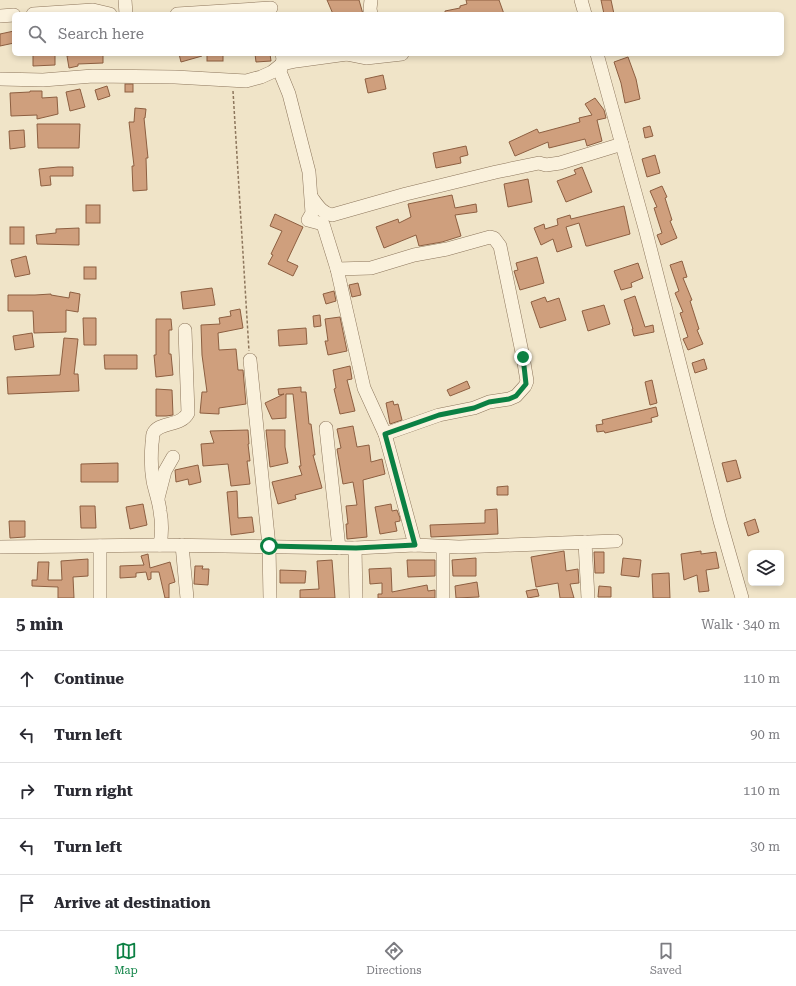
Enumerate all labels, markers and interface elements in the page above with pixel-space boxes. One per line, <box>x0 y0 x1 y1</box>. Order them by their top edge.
search box <box>12 12 784 56</box>
icon: search <box>26 23 48 45</box>
text: Search here <box>58 25 144 43</box>
route end <box>514 348 532 366</box>
route start <box>260 537 278 555</box>
map controls <box>748 550 784 586</box>
button: layers <box>748 550 784 586</box>
text: 5 min <box>16 614 63 634</box>
text: Walk · 340 m <box>701 617 780 632</box>
icon: ahead <box>16 668 38 690</box>
text: Continue <box>54 670 124 688</box>
text: 110 m <box>743 671 780 686</box>
icon: left <box>16 724 38 746</box>
text: Turn left <box>54 726 122 744</box>
text: 90 m <box>750 727 780 742</box>
icon: right <box>16 780 38 802</box>
text: Turn right <box>54 782 133 800</box>
text: 110 m <box>743 783 780 798</box>
icon: left <box>16 836 38 858</box>
text: Turn left <box>54 838 122 856</box>
text: 30 m <box>750 839 780 854</box>
icon: arrive <box>16 892 38 914</box>
text: Arrive at destination <box>54 894 210 912</box>
tab: Map <box>114 940 138 977</box>
tab: Directions <box>366 940 422 977</box>
tab: Saved <box>650 940 682 977</box>

